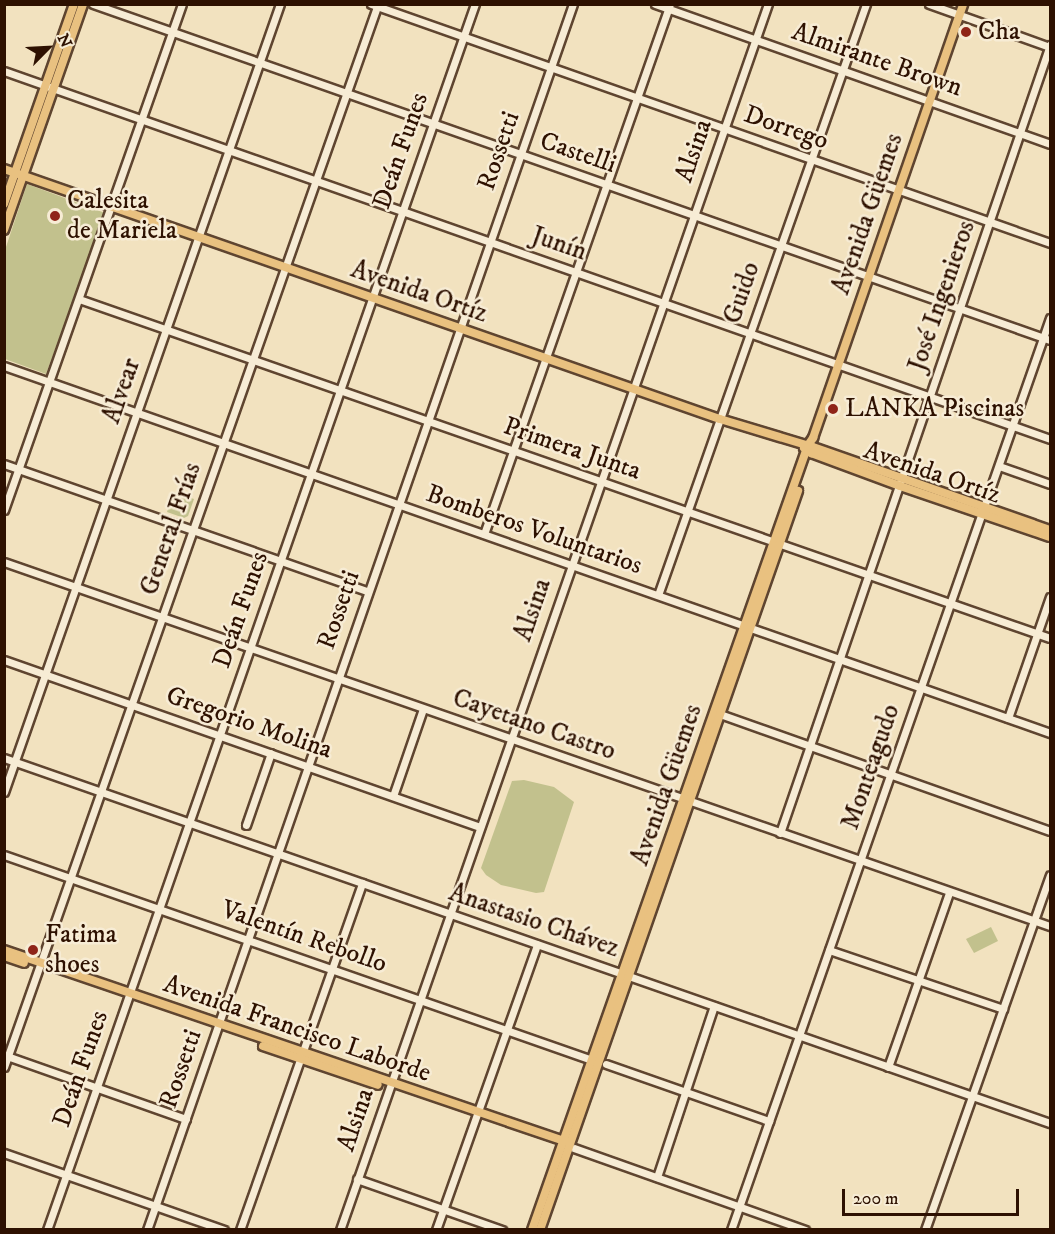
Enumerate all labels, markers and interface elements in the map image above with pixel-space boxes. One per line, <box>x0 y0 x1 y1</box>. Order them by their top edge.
street label: Almirante Brown <box>788 16 966 104</box>
place label: Cha <box>978 16 1020 48</box>
north arrow <box>18 18 78 78</box>
marker: Cha <box>959 25 973 39</box>
text: N <box>53 31 76 51</box>
street label: Deán Funes <box>367 89 435 213</box>
street label: Dorrego <box>740 99 832 157</box>
street label: Rossetti <box>471 107 527 195</box>
street label: Alsina <box>669 115 719 187</box>
street label: Castelli <box>536 125 620 181</box>
street label: Avenida Güemes <box>826 129 910 299</box>
place label: Calesita de Mariela <box>67 185 177 246</box>
marker: Calesita de Mariela <box>48 209 62 223</box>
street label: José Ingenieros <box>902 217 982 375</box>
street label: Junín <box>527 220 591 268</box>
street label: Avenida Ortíz <box>347 254 491 330</box>
street label: Guido <box>717 258 767 328</box>
street label: Alvear <box>96 354 148 428</box>
place label: LANKA Piscinas <box>845 393 1024 425</box>
marker: LANKA Piscinas <box>826 402 840 416</box>
street label: Primera Junta <box>499 411 645 487</box>
street label: Avenida Ortíz <box>860 435 1004 511</box>
street label: General Frías <box>134 459 208 599</box>
street label: Bomberos Voluntarios <box>422 478 646 582</box>
street label: Deán Funes <box>207 548 275 672</box>
street label: Rossetti <box>311 566 367 654</box>
street label: Alsina <box>508 574 558 646</box>
street label: Gregorio Molina <box>162 680 336 766</box>
street label: Cayetano Castro <box>449 683 619 767</box>
street label: Avenida Güemes <box>625 700 709 870</box>
street label: Monteagudo <box>835 700 907 834</box>
street label: Anastasio Chávez <box>445 877 623 965</box>
street label: Valentín Rebollo <box>217 894 391 980</box>
place label: Fatima shoes <box>45 919 117 981</box>
marker: Fatima shoes <box>26 943 40 957</box>
street label: Avenida Francisco Laborde <box>159 969 435 1089</box>
street label: Deán Funes <box>47 1007 115 1131</box>
street label: Rossetti <box>153 1025 209 1113</box>
street label: Alsina <box>331 1084 381 1156</box>
scale bar <box>845 1177 1022 1215</box>
text: 200 m <box>853 1188 899 1210</box>

